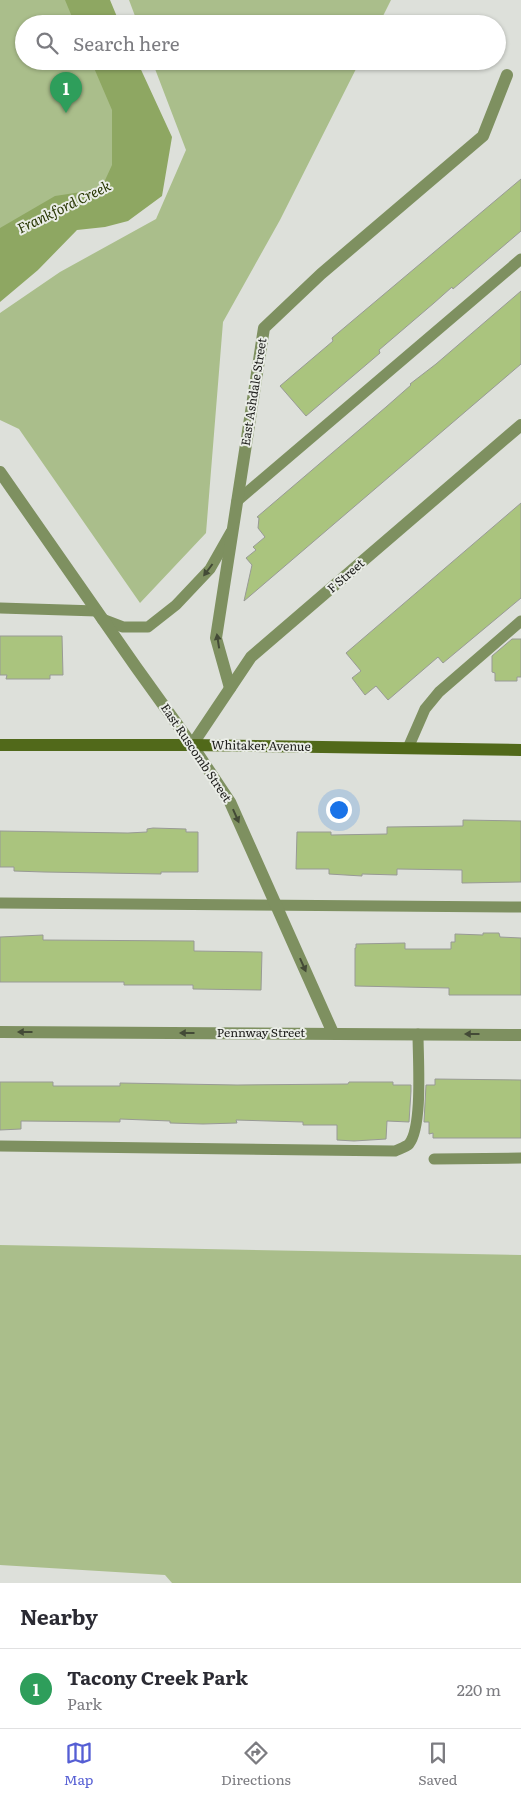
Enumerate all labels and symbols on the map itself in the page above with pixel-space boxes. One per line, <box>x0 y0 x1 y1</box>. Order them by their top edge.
pin: 1 <box>50 72 82 113</box>
water label: Frankford Creek <box>14 175 114 237</box>
street label: East Ashdale Street <box>236 336 270 447</box>
street label: F Street <box>323 554 368 597</box>
one-way arrow <box>203 563 213 577</box>
one-way arrow <box>214 633 222 649</box>
street label: East Ruscomb Street <box>157 699 237 806</box>
street label: Whitaker Avenue <box>211 735 311 755</box>
your location <box>326 797 352 823</box>
one-way arrow <box>233 809 241 823</box>
one-way arrow <box>299 958 307 972</box>
street label: Pennway Street <box>217 1023 305 1041</box>
one-way arrow <box>17 1028 33 1036</box>
one-way arrow <box>179 1029 195 1037</box>
one-way arrow <box>464 1030 480 1038</box>

